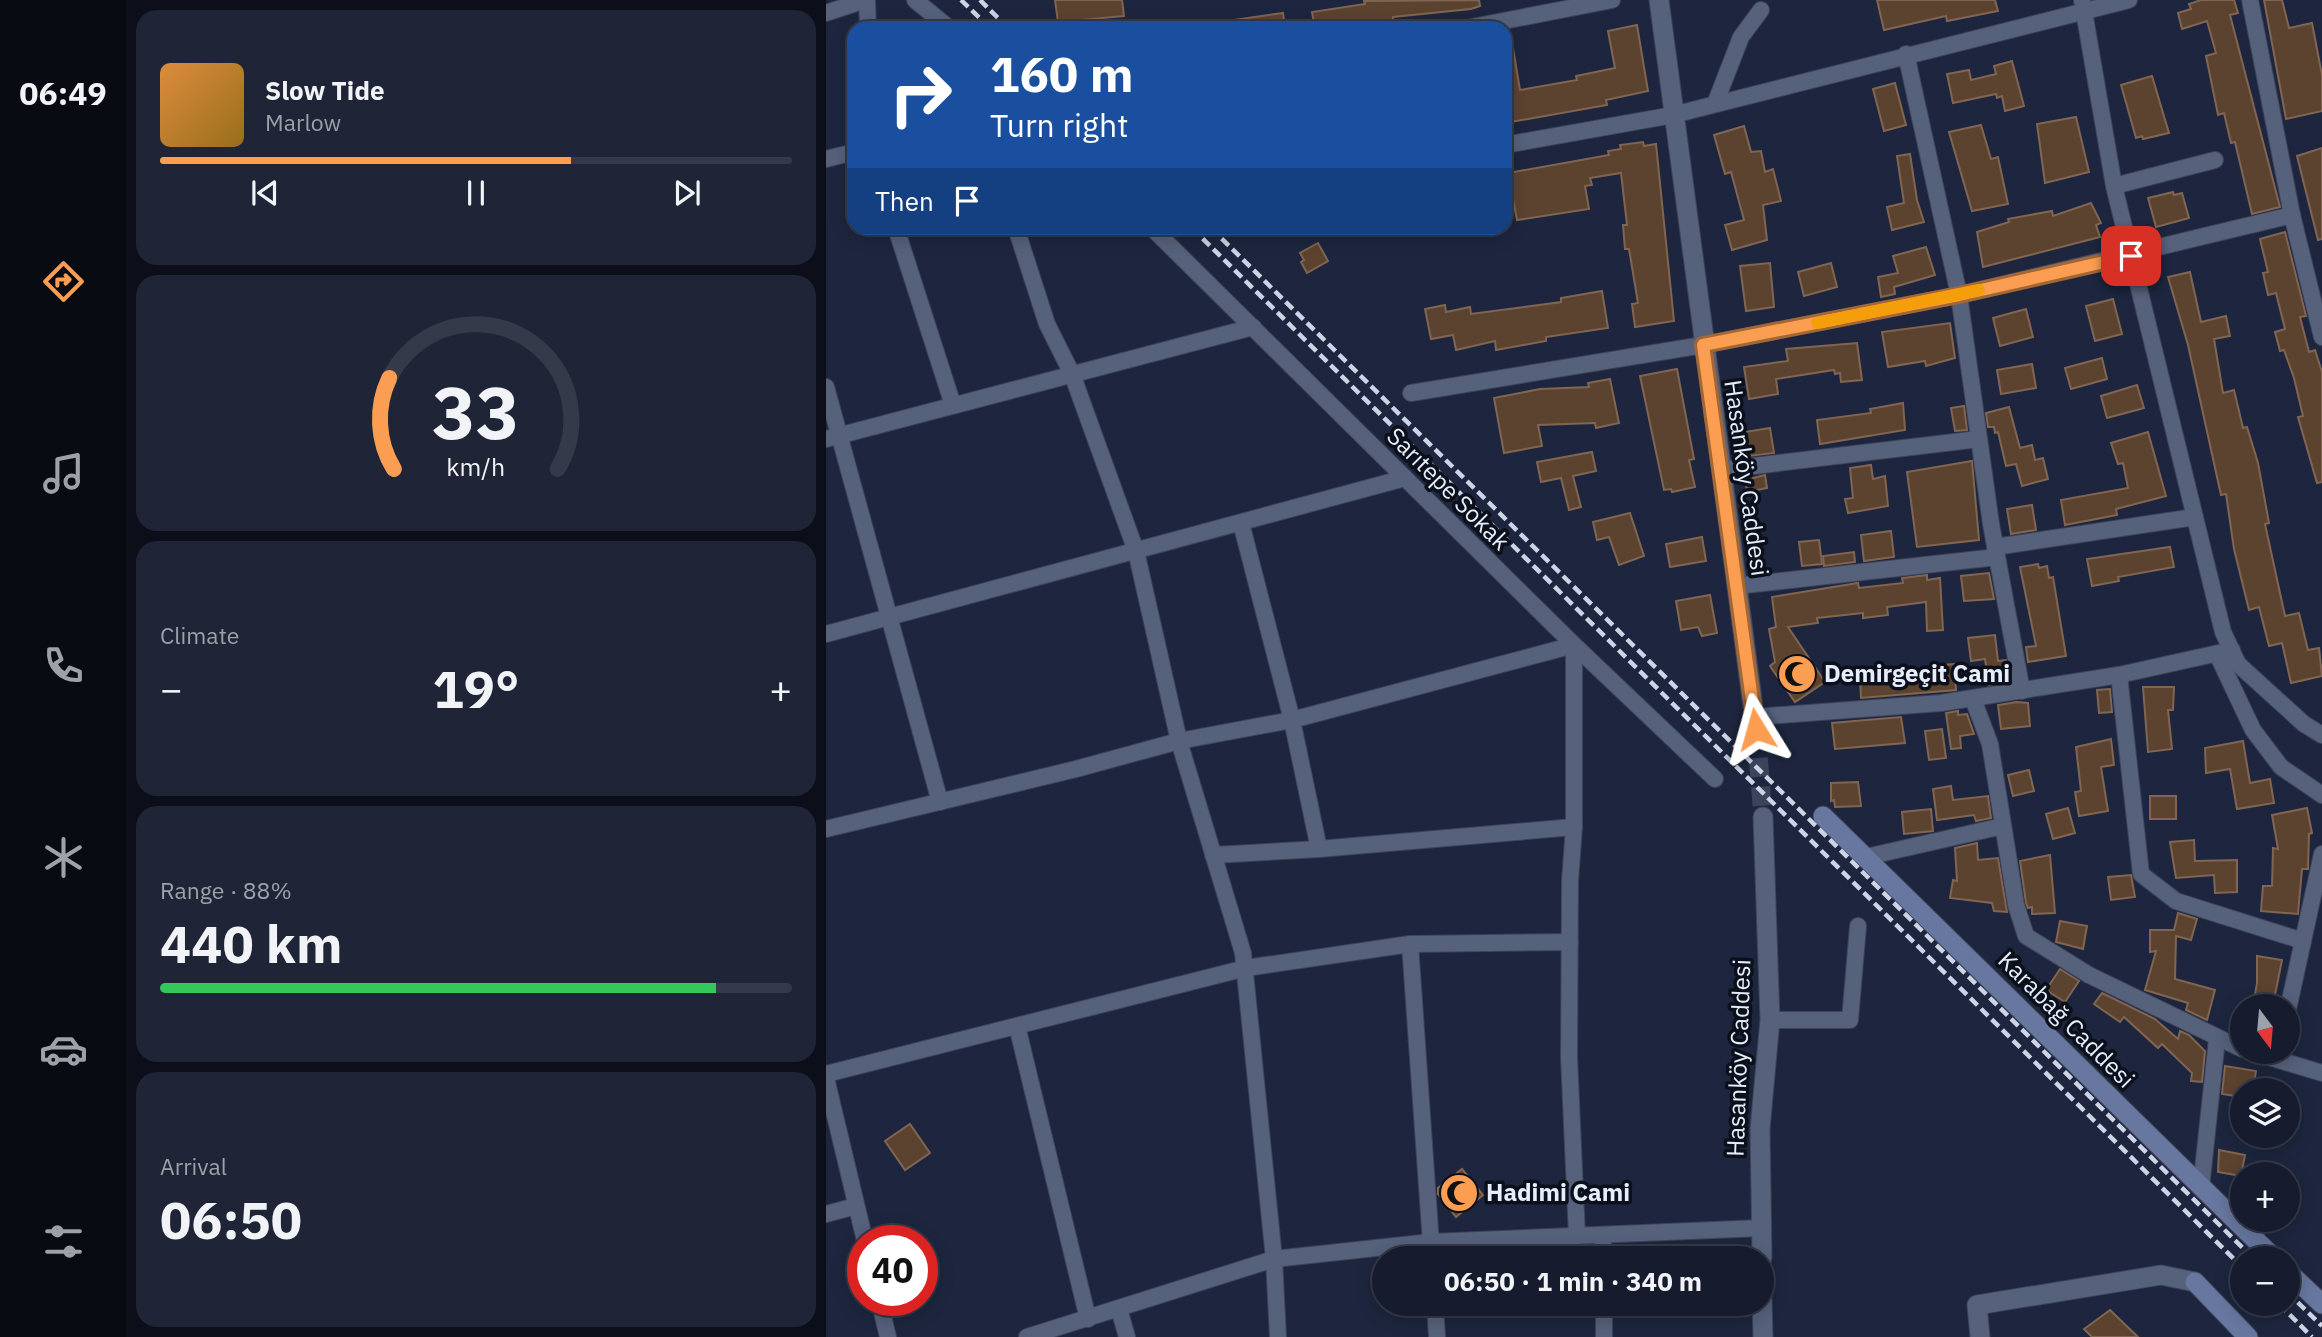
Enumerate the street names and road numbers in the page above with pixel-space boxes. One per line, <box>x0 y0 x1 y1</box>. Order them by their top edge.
street label: Hasanköy Caddesi <box>1717 378 1777 578</box>
street label: Sarıtepe Sokak <box>1380 420 1517 557</box>
street label: Karabağ Caddesi <box>1991 944 2142 1095</box>
street label: Hasanköy Caddesi <box>1719 959 1757 1157</box>

